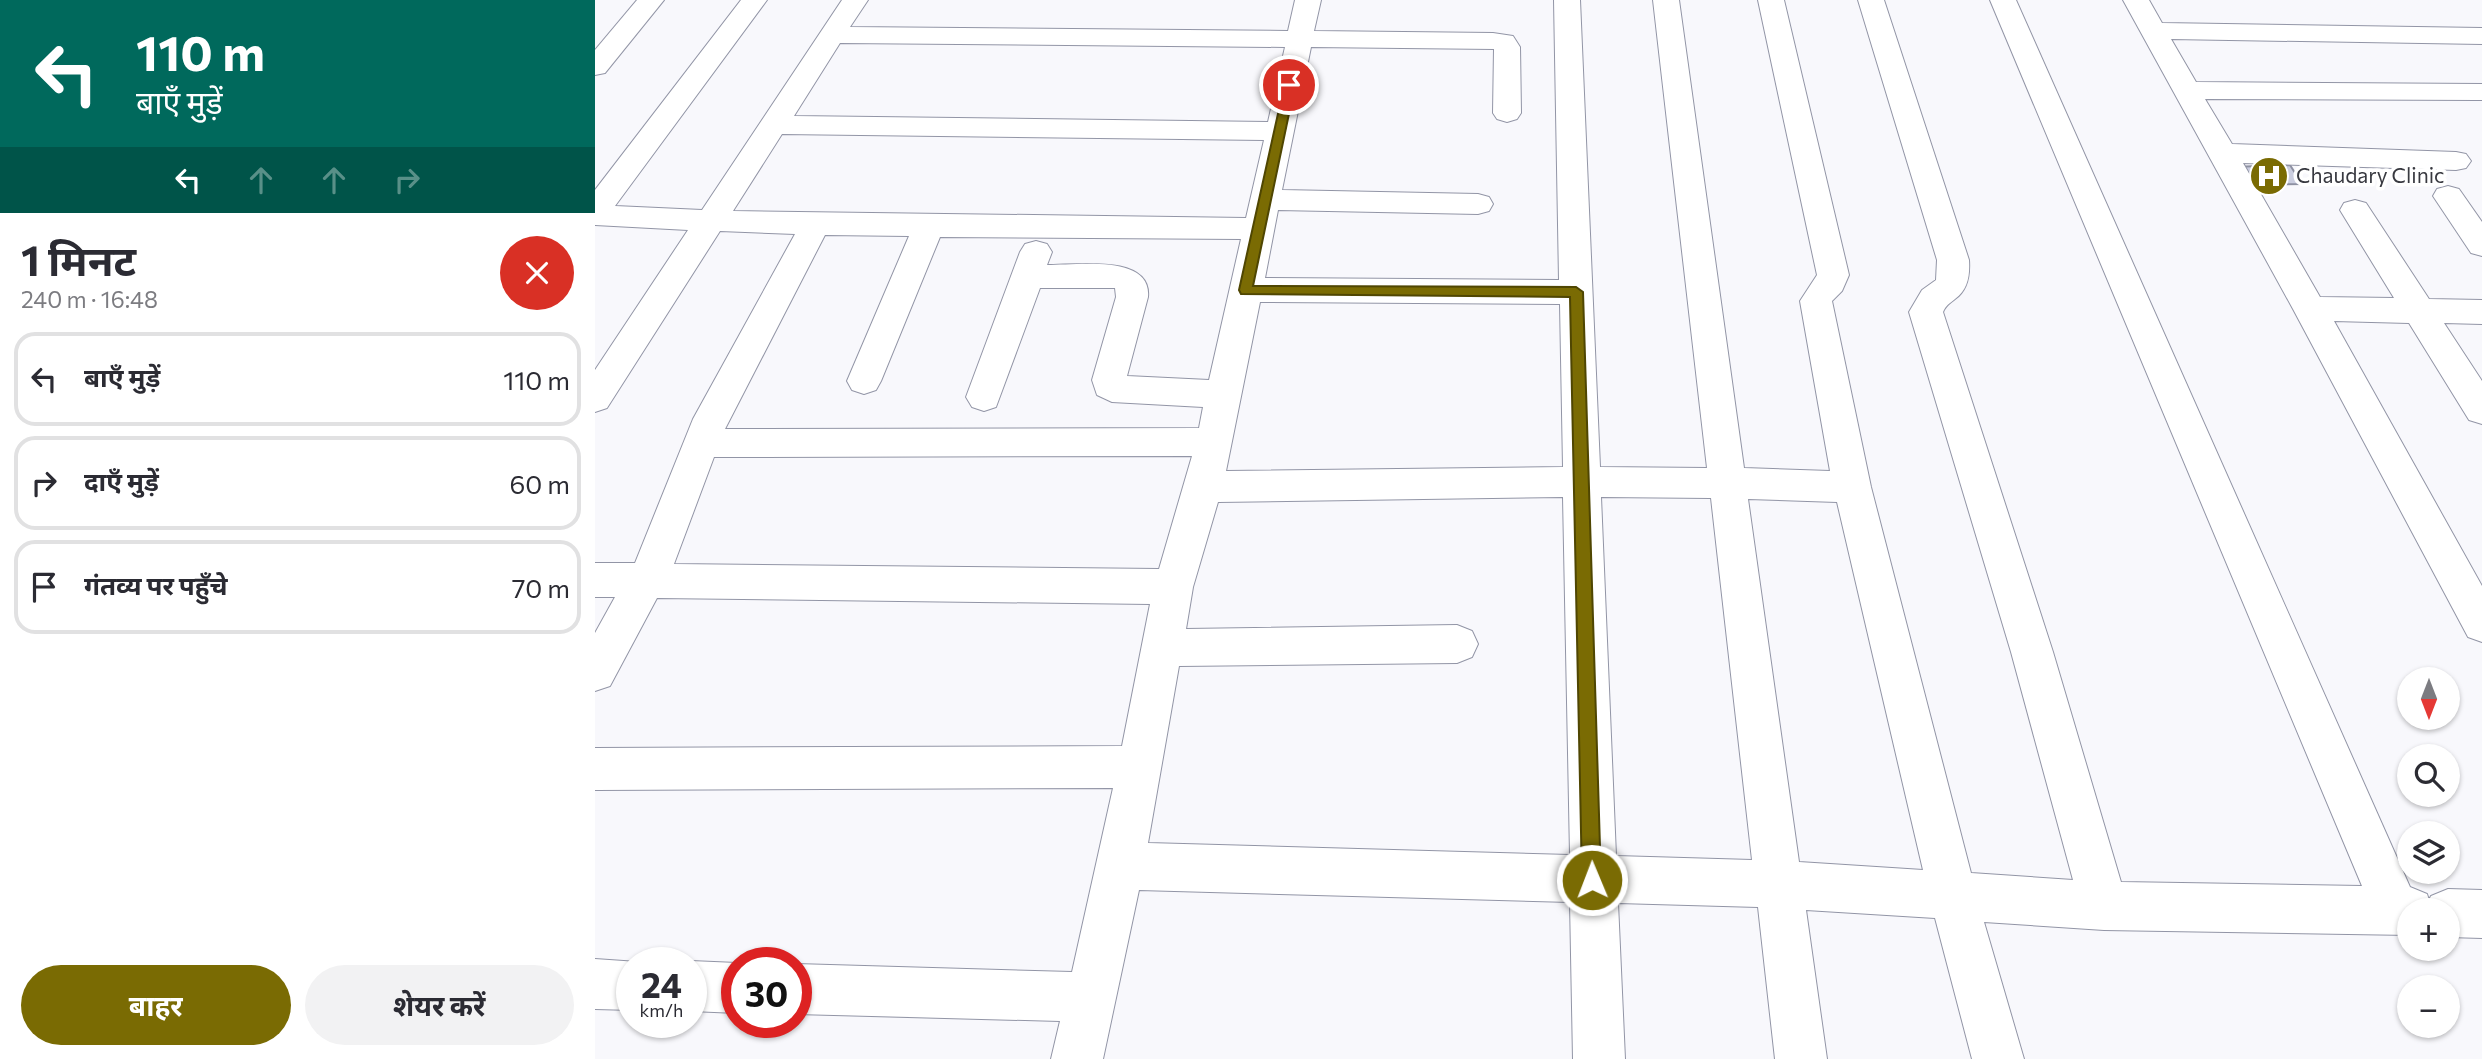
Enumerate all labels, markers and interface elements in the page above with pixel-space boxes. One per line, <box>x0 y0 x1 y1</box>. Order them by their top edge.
text: 110 m <box>136 21 265 81</box>
icon: left <box>21 28 112 119</box>
pin <box>1259 55 1319 115</box>
icon: arrive <box>1270 66 1308 104</box>
text: बाएँ मुड़ें <box>136 81 223 121</box>
hospital icon: Chaudary Clinic <box>2248 155 2290 197</box>
icon: left <box>169 161 207 199</box>
icon: ahead <box>242 161 280 199</box>
icon: ahead <box>315 161 353 199</box>
icon: right <box>388 161 426 199</box>
place label: Chaudary Clinic <box>2296 162 2444 187</box>
text: 1 मिनट <box>21 233 136 285</box>
button: close <box>500 236 574 310</box>
text: 240 m · 16:48 <box>21 285 158 313</box>
icon: left <box>25 360 63 398</box>
text: बाएँ मुड़ें <box>84 361 160 392</box>
text: 110 m <box>503 364 570 395</box>
icon: right <box>25 464 63 502</box>
text: दाएँ मुड़ें <box>84 465 159 496</box>
text: 60 m <box>510 468 570 499</box>
icon: arrive <box>25 568 63 606</box>
text: गंतव्य पर पहुँचे <box>84 569 228 600</box>
text: 70 m <box>512 572 570 603</box>
north arrow <box>2397 667 2461 730</box>
map controls <box>2397 667 2460 1038</box>
button: search <box>2397 744 2460 807</box>
button: layers <box>2397 821 2460 884</box>
position arrow <box>1555 843 1629 917</box>
button: + <box>2397 898 2460 961</box>
speed limit sign: 30 <box>721 947 812 1038</box>
text: 24 <box>641 962 682 1005</box>
button: बाहर <box>21 965 291 1045</box>
button: शेयर करें <box>305 965 574 1045</box>
button: − <box>2397 975 2460 1038</box>
text: km/h <box>640 999 683 1021</box>

